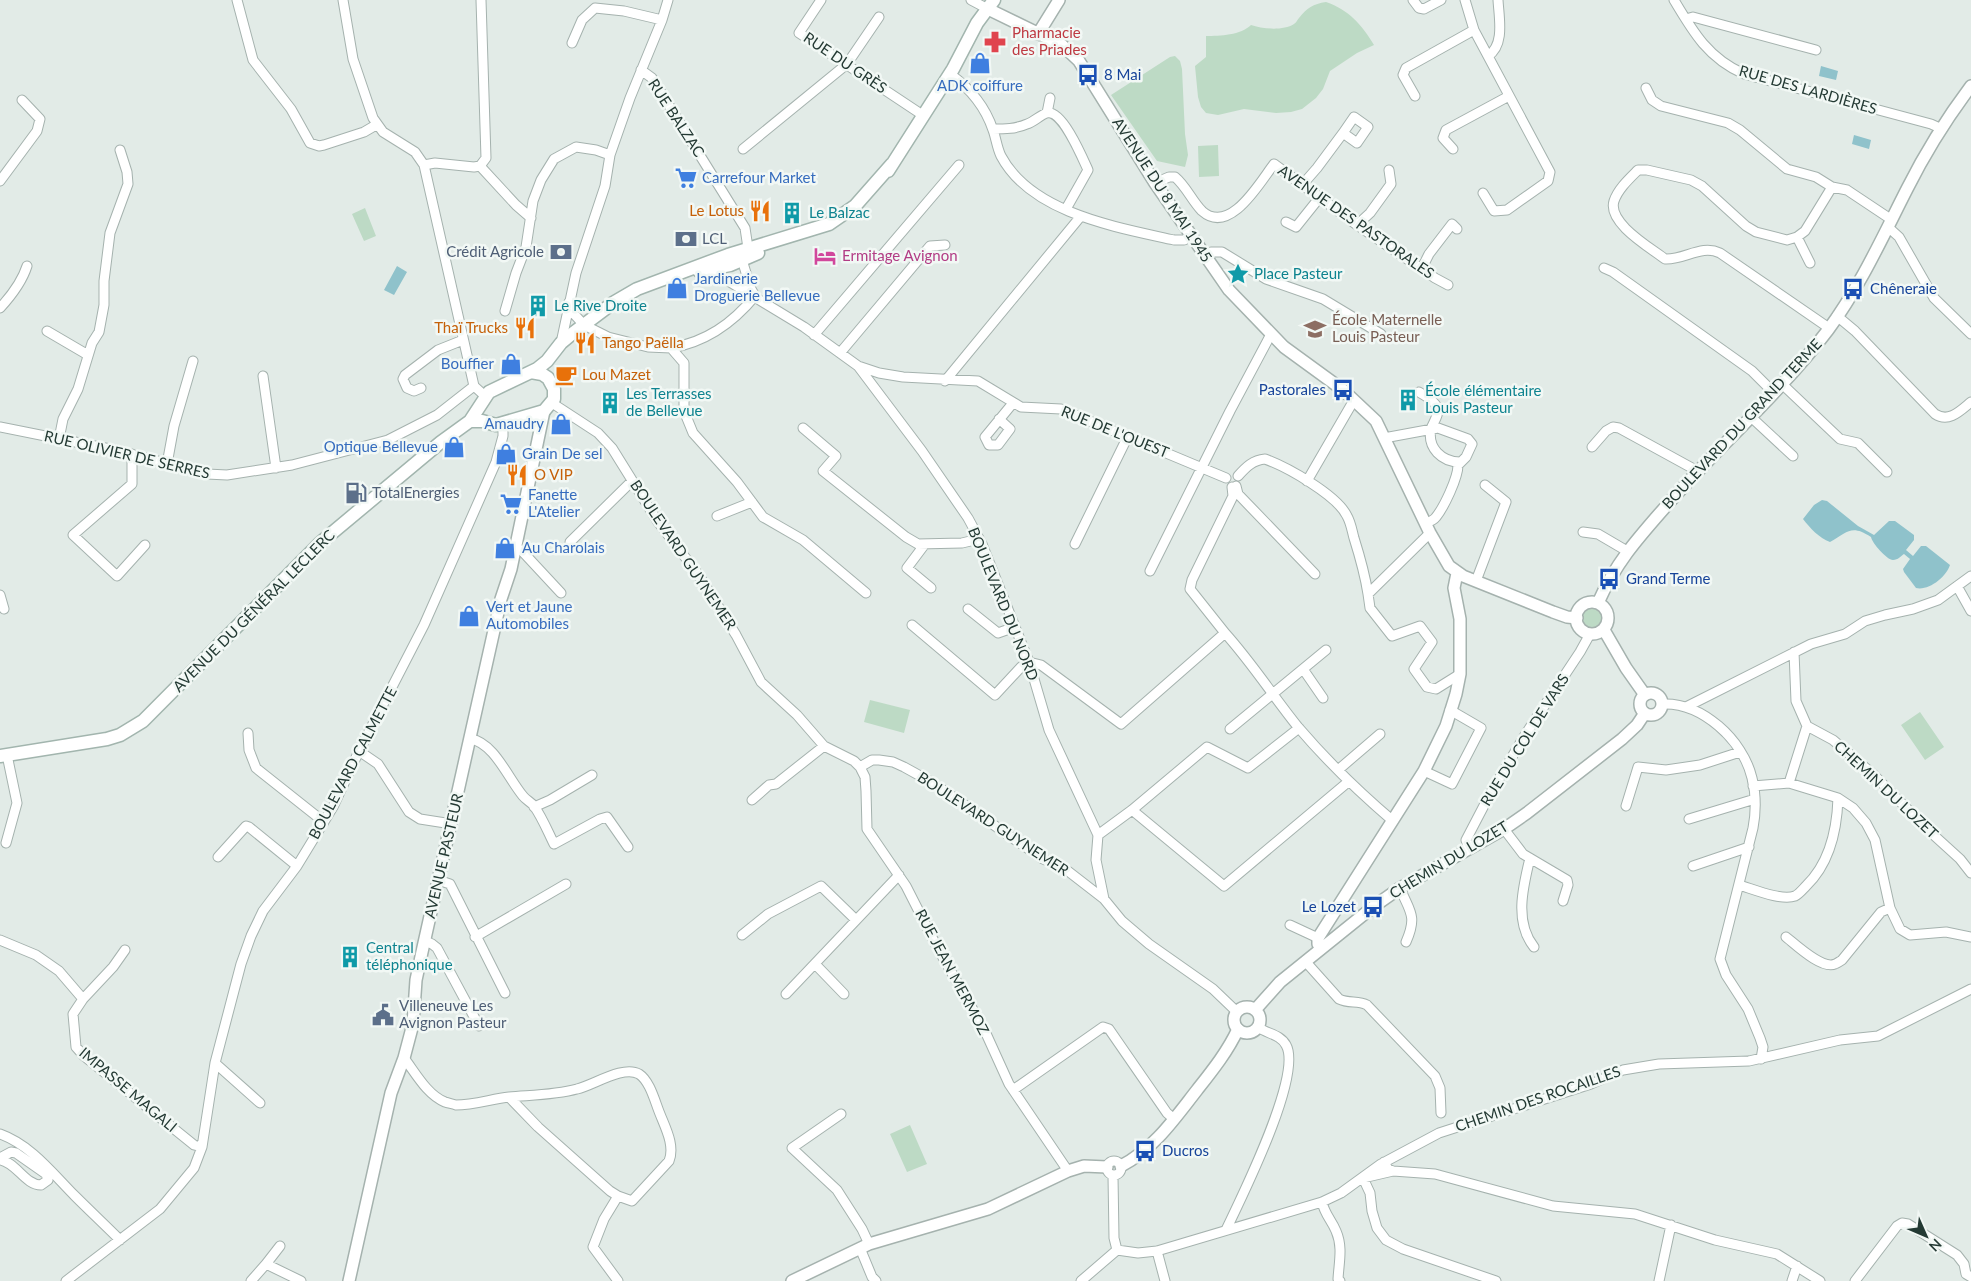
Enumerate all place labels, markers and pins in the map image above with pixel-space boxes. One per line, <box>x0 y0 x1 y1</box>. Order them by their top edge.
place label: Pharmacie des Priades <box>1012 23 1087 58</box>
pharmacy icon: Pharmacie des Priades <box>982 29 1008 55</box>
shop icon: ADK coiffure <box>967 50 993 76</box>
bus stop icon: 8 Mai <box>1075 62 1101 88</box>
place label: 8 Mai <box>1104 65 1141 83</box>
place label: ADK coiffure <box>937 76 1023 94</box>
supermarket icon: Carrefour Market <box>673 165 699 191</box>
place label: Carrefour Market <box>702 168 816 186</box>
restaurant icon: Le Lotus <box>747 198 773 224</box>
building icon: Le Balzac <box>779 200 805 226</box>
place label: Le Lotus <box>689 201 744 219</box>
place label: Le Balzac <box>809 203 870 221</box>
bank icon: LCL <box>673 226 699 252</box>
place label: LCL <box>702 229 727 247</box>
bank icon: Crédit Agricole <box>548 239 574 265</box>
place label: Crédit Agricole <box>446 242 544 260</box>
hotel icon: Ermitage Avignon <box>812 243 838 269</box>
place label: Ermitage Avignon <box>842 246 958 264</box>
place icon: Place Pasteur <box>1225 261 1251 287</box>
place label: Place Pasteur <box>1254 264 1343 282</box>
place label: Jardinerie Droguerie Bellevue <box>694 269 820 304</box>
shop icon: Jardinerie Droguerie Bellevue <box>664 275 690 301</box>
bus stop icon: Chêneraie <box>1840 276 1866 302</box>
place label: Chêneraie <box>1870 279 1937 297</box>
building icon: Le Rive Droite <box>525 293 551 319</box>
place label: Le Rive Droite <box>554 296 647 314</box>
place label: École Maternelle Louis Pasteur <box>1332 310 1442 345</box>
restaurant icon: Thaï Trucks <box>512 315 538 341</box>
school or university icon: École Maternelle Louis Pasteur <box>1302 316 1328 342</box>
place label: Thaï Trucks <box>434 318 508 336</box>
restaurant icon: Tango Paëlla <box>572 330 598 356</box>
place label: Tango Paëlla <box>602 333 684 351</box>
shop icon: Bouffier <box>498 351 524 377</box>
place label: Bouffier <box>441 354 495 372</box>
cafe icon: Lou Mazet <box>553 362 579 388</box>
place label: Lou Mazet <box>582 365 652 383</box>
bus stop icon: Pastorales <box>1330 377 1356 403</box>
place label: Pastorales <box>1259 380 1326 398</box>
place label: École élémentaire Louis Pasteur <box>1425 381 1542 416</box>
place label: Les Terrasses de Bellevue <box>626 384 712 419</box>
building icon: École élémentaire Louis Pasteur <box>1395 387 1421 413</box>
building icon: Les Terrasses de Bellevue <box>597 390 623 416</box>
shop icon: Amaudry <box>548 411 574 437</box>
place label: Amaudry <box>484 414 544 432</box>
shop icon: Optique Bellevue <box>441 434 467 460</box>
place label: Optique Bellevue <box>324 437 438 455</box>
shop icon: Grain De sel <box>493 441 519 467</box>
place label: Grain De sel <box>522 444 602 462</box>
restaurant icon: O VIP <box>504 462 530 488</box>
place label: O VIP <box>534 465 573 483</box>
fuel station icon: TotalEnergies <box>343 480 369 506</box>
place label: TotalEnergies <box>372 483 460 501</box>
place label: Fanette L'Atelier <box>528 485 580 520</box>
supermarket icon: Fanette L'Atelier <box>498 491 524 517</box>
shop icon: Au Charolais <box>492 535 518 561</box>
place label: Au Charolais <box>522 538 605 556</box>
bus stop icon: Grand Terme <box>1596 566 1622 592</box>
place label: Grand Terme <box>1626 569 1711 587</box>
place label: Vert et Jaune Automobiles <box>486 597 573 632</box>
shop icon: Vert et Jaune Automobiles <box>456 603 482 629</box>
bus stop icon: Le Lozet <box>1360 894 1386 920</box>
place label: Le Lozet <box>1302 897 1357 915</box>
place label: Central téléphonique <box>366 938 453 973</box>
building icon: Central téléphonique <box>337 944 363 970</box>
place label: Villeneuve Les Avignon Pasteur <box>399 996 507 1031</box>
public building icon: Villeneuve Les Avignon Pasteur <box>370 1002 396 1028</box>
bus stop icon: Ducros <box>1132 1138 1158 1164</box>
place label: Ducros <box>1162 1141 1209 1159</box>

